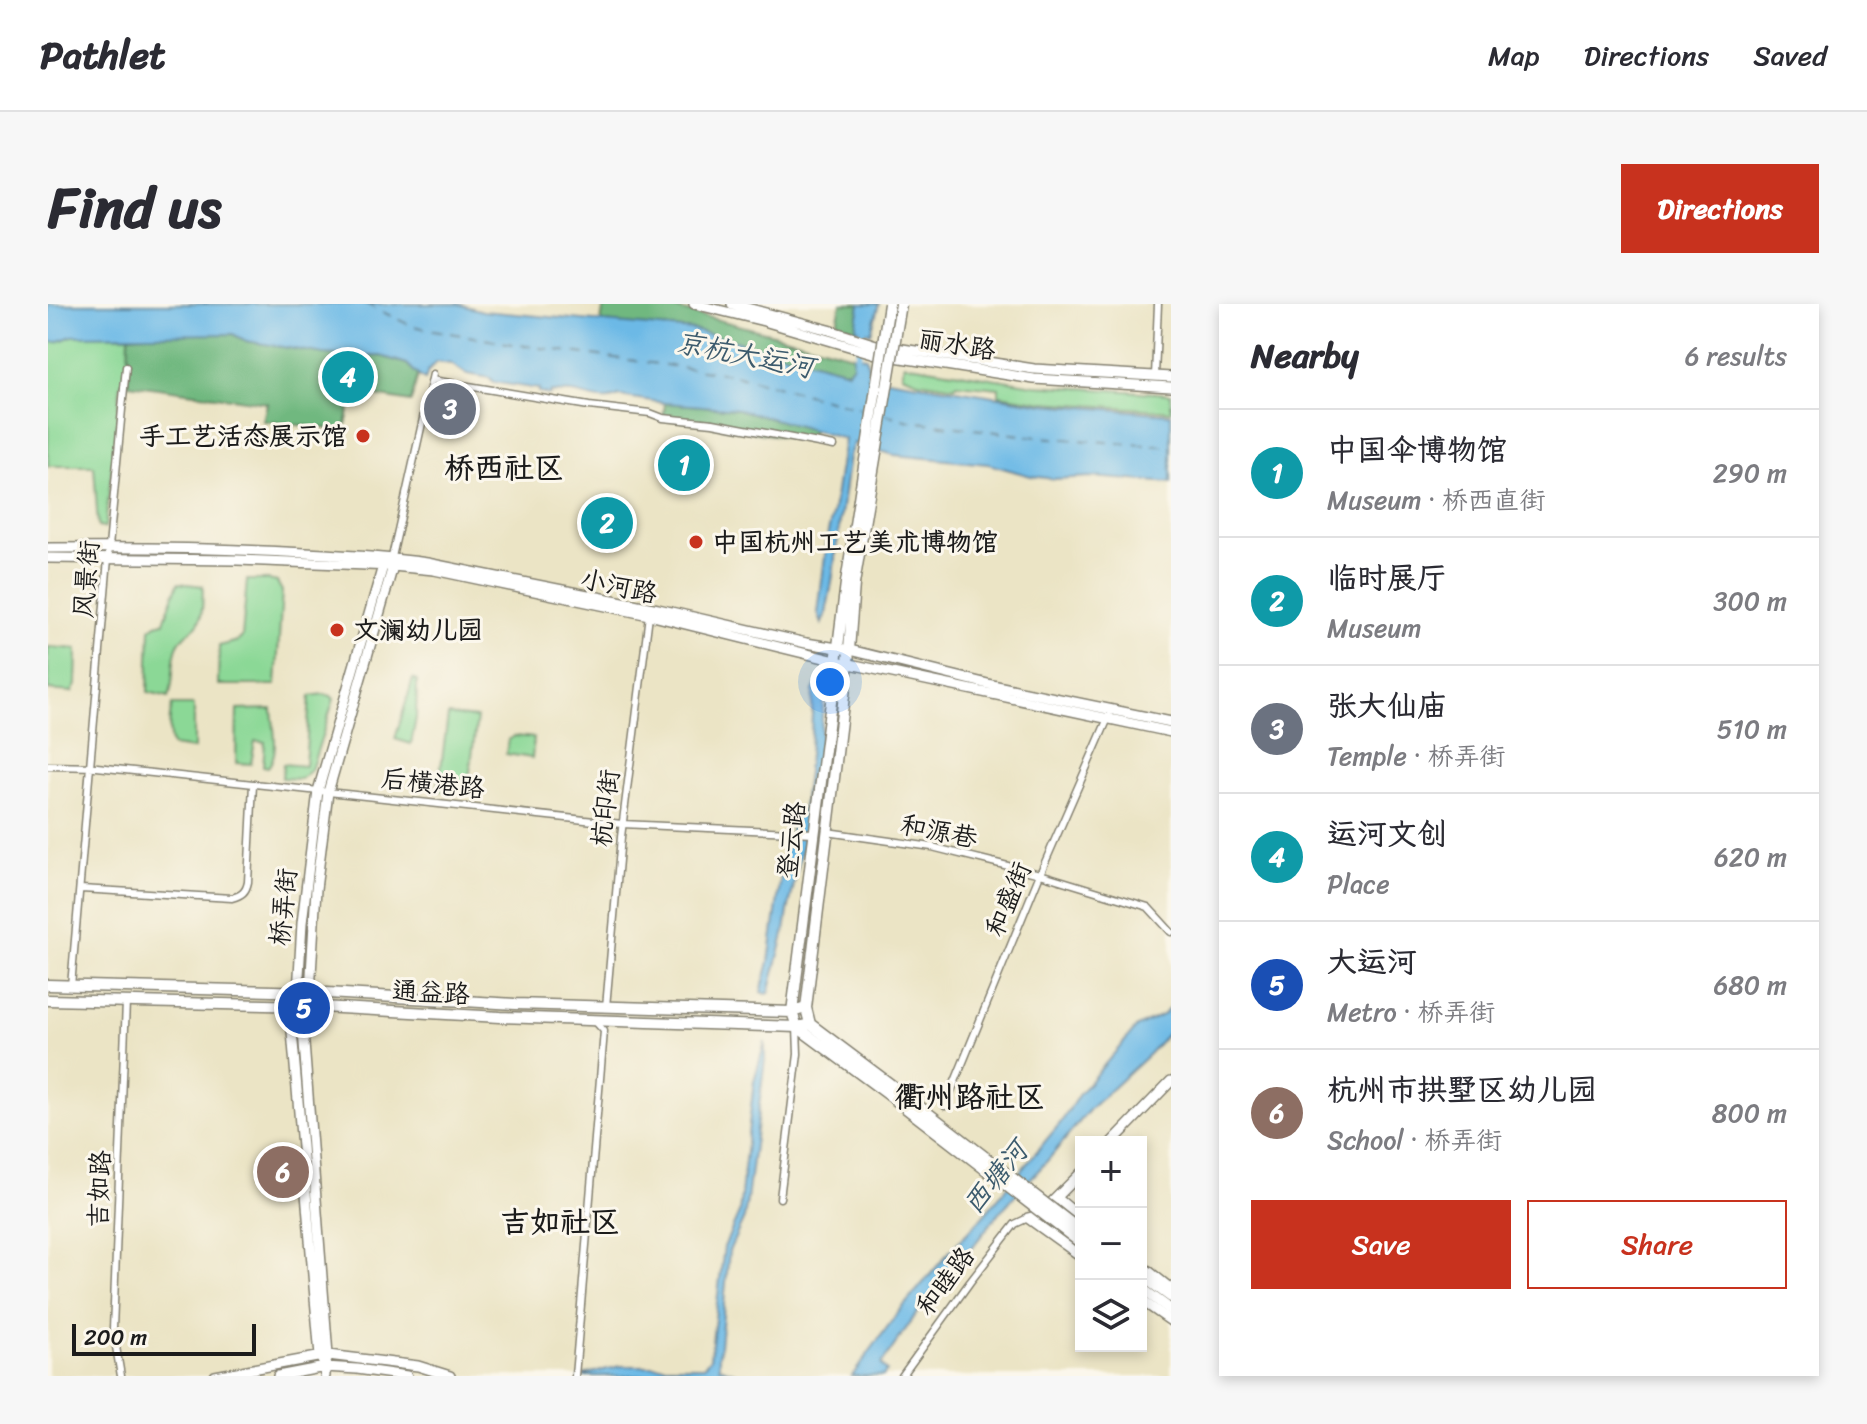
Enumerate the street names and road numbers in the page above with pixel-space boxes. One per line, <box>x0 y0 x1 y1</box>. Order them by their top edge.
street label: 丽水路 <box>915 315 999 373</box>
street label: 风景街 <box>60 538 112 620</box>
street label: 小河路 <box>576 555 662 617</box>
street label: 后横港路 <box>379 755 487 811</box>
street label: 杭印街 <box>577 766 633 850</box>
street label: 登云路 <box>763 798 819 882</box>
street label: 和源巷 <box>896 801 982 861</box>
street label: 和盛街 <box>972 854 1044 944</box>
street label: 桥弄街 <box>256 866 310 948</box>
street label: 通益路 <box>391 967 471 1017</box>
street label: 吉如路 <box>75 1149 123 1229</box>
street label: 和睦路 <box>903 1236 987 1326</box>

